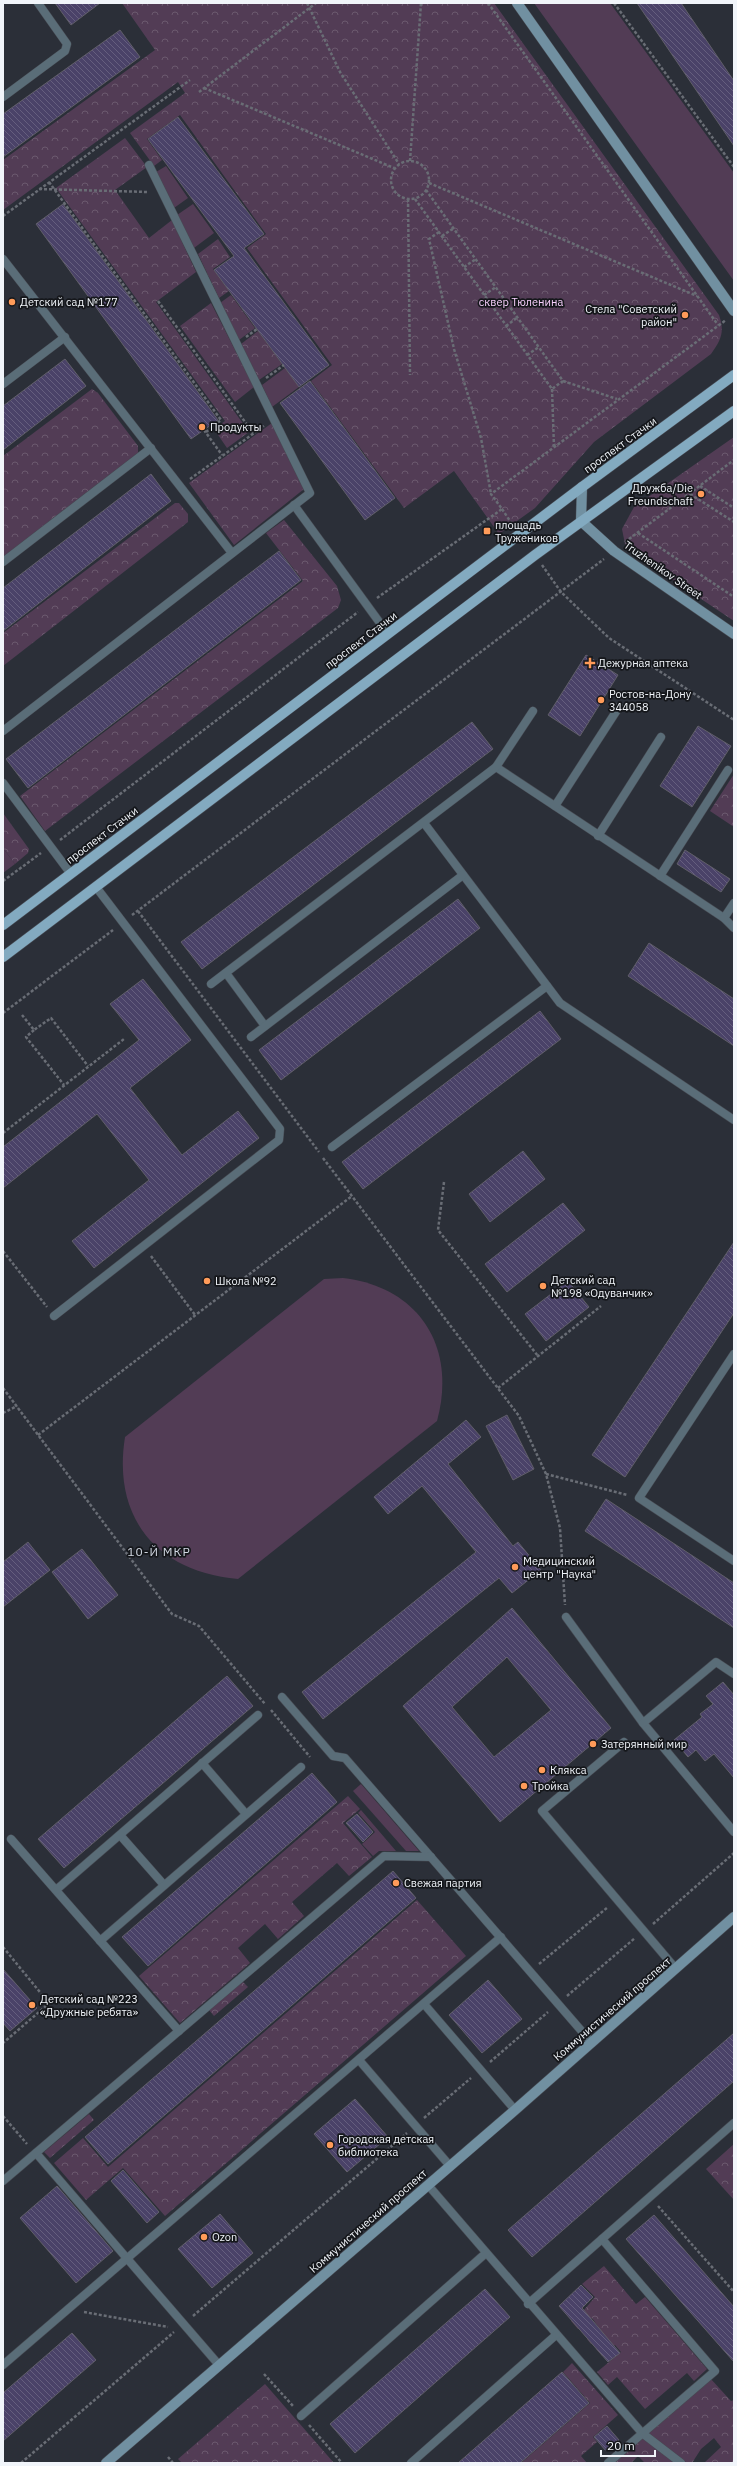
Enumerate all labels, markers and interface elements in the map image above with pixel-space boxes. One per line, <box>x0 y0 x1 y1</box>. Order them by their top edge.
place label: Детский сад №177 <box>20 295 118 309</box>
park label: сквер Тюленина <box>479 295 563 309</box>
marker: Детский сад №177 <box>7 297 17 307</box>
place label: Стела "Советский район" <box>585 302 677 329</box>
marker: Стела "Советский район" <box>680 310 690 320</box>
street label: проспект Стачки <box>581 414 659 476</box>
place label: Продукты <box>210 420 261 434</box>
marker: Продукты <box>197 422 207 432</box>
place label: Дружба/Die Freundschaft <box>628 481 693 508</box>
marker: Дружба/Die Freundschaft <box>696 489 706 499</box>
place label: площадь Тружеников <box>495 518 558 545</box>
marker: площадь Тружеников <box>482 526 492 536</box>
street label: Truzhenikov Street <box>621 538 705 602</box>
street label: проспект Стачки <box>322 608 400 672</box>
place label: Дежурная аптека <box>598 656 688 670</box>
marker: Дежурная аптека <box>585 658 595 668</box>
place label: Ростов-на-Дону 344058 <box>609 687 692 714</box>
marker: Ростов-на-Дону 344058 <box>596 695 606 705</box>
street label: проспект Стачки <box>63 803 141 867</box>
place label: Детский сад №198 «Одуванчик» <box>551 1273 653 1300</box>
place label: Школа №92 <box>215 1274 277 1288</box>
marker: Школа №92 <box>202 1276 212 1286</box>
marker: Детский сад №198 «Одуванчик» <box>538 1281 548 1291</box>
district label: 10-Й МКР <box>127 1544 191 1559</box>
place label: Медицинский центр "Наука" <box>523 1554 596 1581</box>
marker: Медицинский центр "Наука" <box>510 1562 520 1572</box>
place label: Затерянный мир <box>601 1737 687 1751</box>
marker: Затерянный мир <box>588 1739 598 1749</box>
place label: Клякса <box>550 1763 587 1777</box>
marker: Клякса <box>537 1765 547 1775</box>
place label: Тройка <box>532 1779 569 1793</box>
marker: Тройка <box>519 1781 529 1791</box>
place label: Свежая партия <box>404 1876 482 1890</box>
marker: Свежая партия <box>391 1878 401 1888</box>
street label: Коммунистический проспект <box>550 1954 674 2064</box>
place label: Детский сад №223 «Дружные ребята» <box>40 1992 138 2019</box>
marker: Детский сад №223 «Дружные ребята» <box>27 2000 37 2010</box>
place label: Городская детская библиотека <box>338 2132 434 2159</box>
marker: Городская детская библиотека <box>325 2140 335 2150</box>
street label: Коммунистический проспект <box>306 2166 430 2276</box>
place label: Ozon <box>212 2230 237 2244</box>
marker: Ozon <box>199 2232 209 2242</box>
scale bar <box>601 2432 655 2458</box>
text: 20 m <box>607 2438 635 2453</box>

